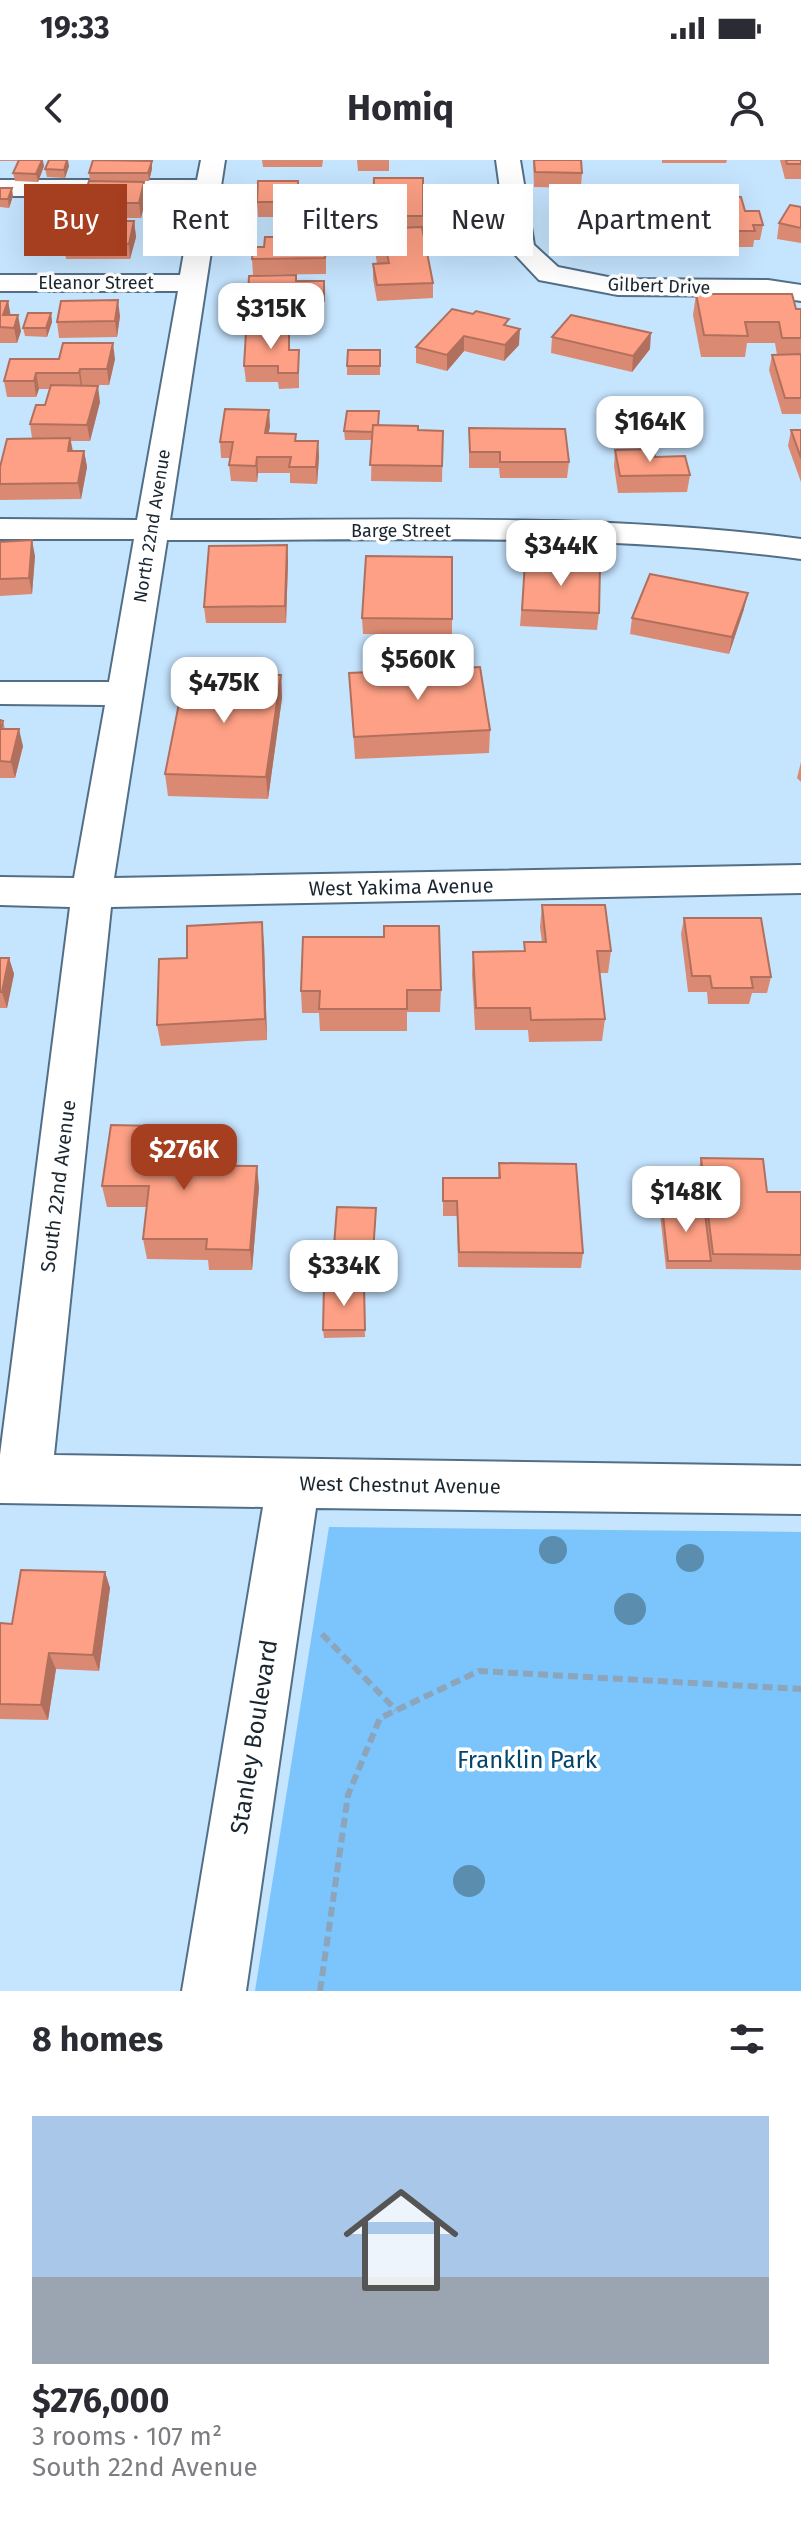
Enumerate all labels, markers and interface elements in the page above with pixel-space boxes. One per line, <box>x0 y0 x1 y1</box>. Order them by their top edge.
text: 19:33 <box>40 10 110 46</box>
icon: back <box>32 86 76 130</box>
text: Homiq <box>347 86 454 130</box>
icon: person <box>725 86 769 130</box>
chip: Buy <box>24 184 127 256</box>
chip: Rent <box>143 184 257 256</box>
chip: Filters <box>273 184 407 256</box>
chip: New <box>423 184 533 256</box>
chip: Apartment <box>549 184 739 256</box>
street label: Eleanor Street <box>38 272 154 294</box>
street label: Gilbert Drive <box>607 273 711 299</box>
pin: $315K <box>215 283 327 351</box>
text: $315K <box>236 293 306 324</box>
pin: $164K <box>594 396 706 464</box>
text: $164K <box>614 406 686 437</box>
street label: North 22nd Avenue <box>129 448 175 604</box>
street label: Barge Street <box>351 520 451 542</box>
pin: $344K <box>505 520 617 588</box>
text: $344K <box>524 530 598 561</box>
pin: $560K <box>362 634 474 702</box>
text: $560K <box>381 644 455 675</box>
pin: $475K <box>168 657 280 725</box>
text: $475K <box>189 667 259 698</box>
street label: West Yakima Avenue <box>308 873 494 901</box>
street label: South 22nd Avenue <box>36 1098 80 1274</box>
pin: $276K <box>128 1124 240 1192</box>
text: $276K <box>149 1134 219 1165</box>
pin: $148K <box>630 1166 742 1234</box>
text: $148K <box>650 1176 722 1207</box>
pin: $334K <box>288 1240 400 1308</box>
text: $334K <box>308 1250 380 1281</box>
street label: West Chestnut Avenue <box>299 1471 501 1499</box>
street label: Stanley Boulevard <box>225 1638 283 1836</box>
park label: Franklin Park <box>457 1746 598 1774</box>
icon: filters <box>725 2017 769 2061</box>
text: 8 homes <box>32 2019 163 2060</box>
icon: home <box>329 2168 473 2312</box>
text: $276,000 <box>32 2380 169 2421</box>
text: 3 rooms · 107 m² <box>32 2421 222 2452</box>
text: South 22nd Avenue <box>32 2452 258 2483</box>

